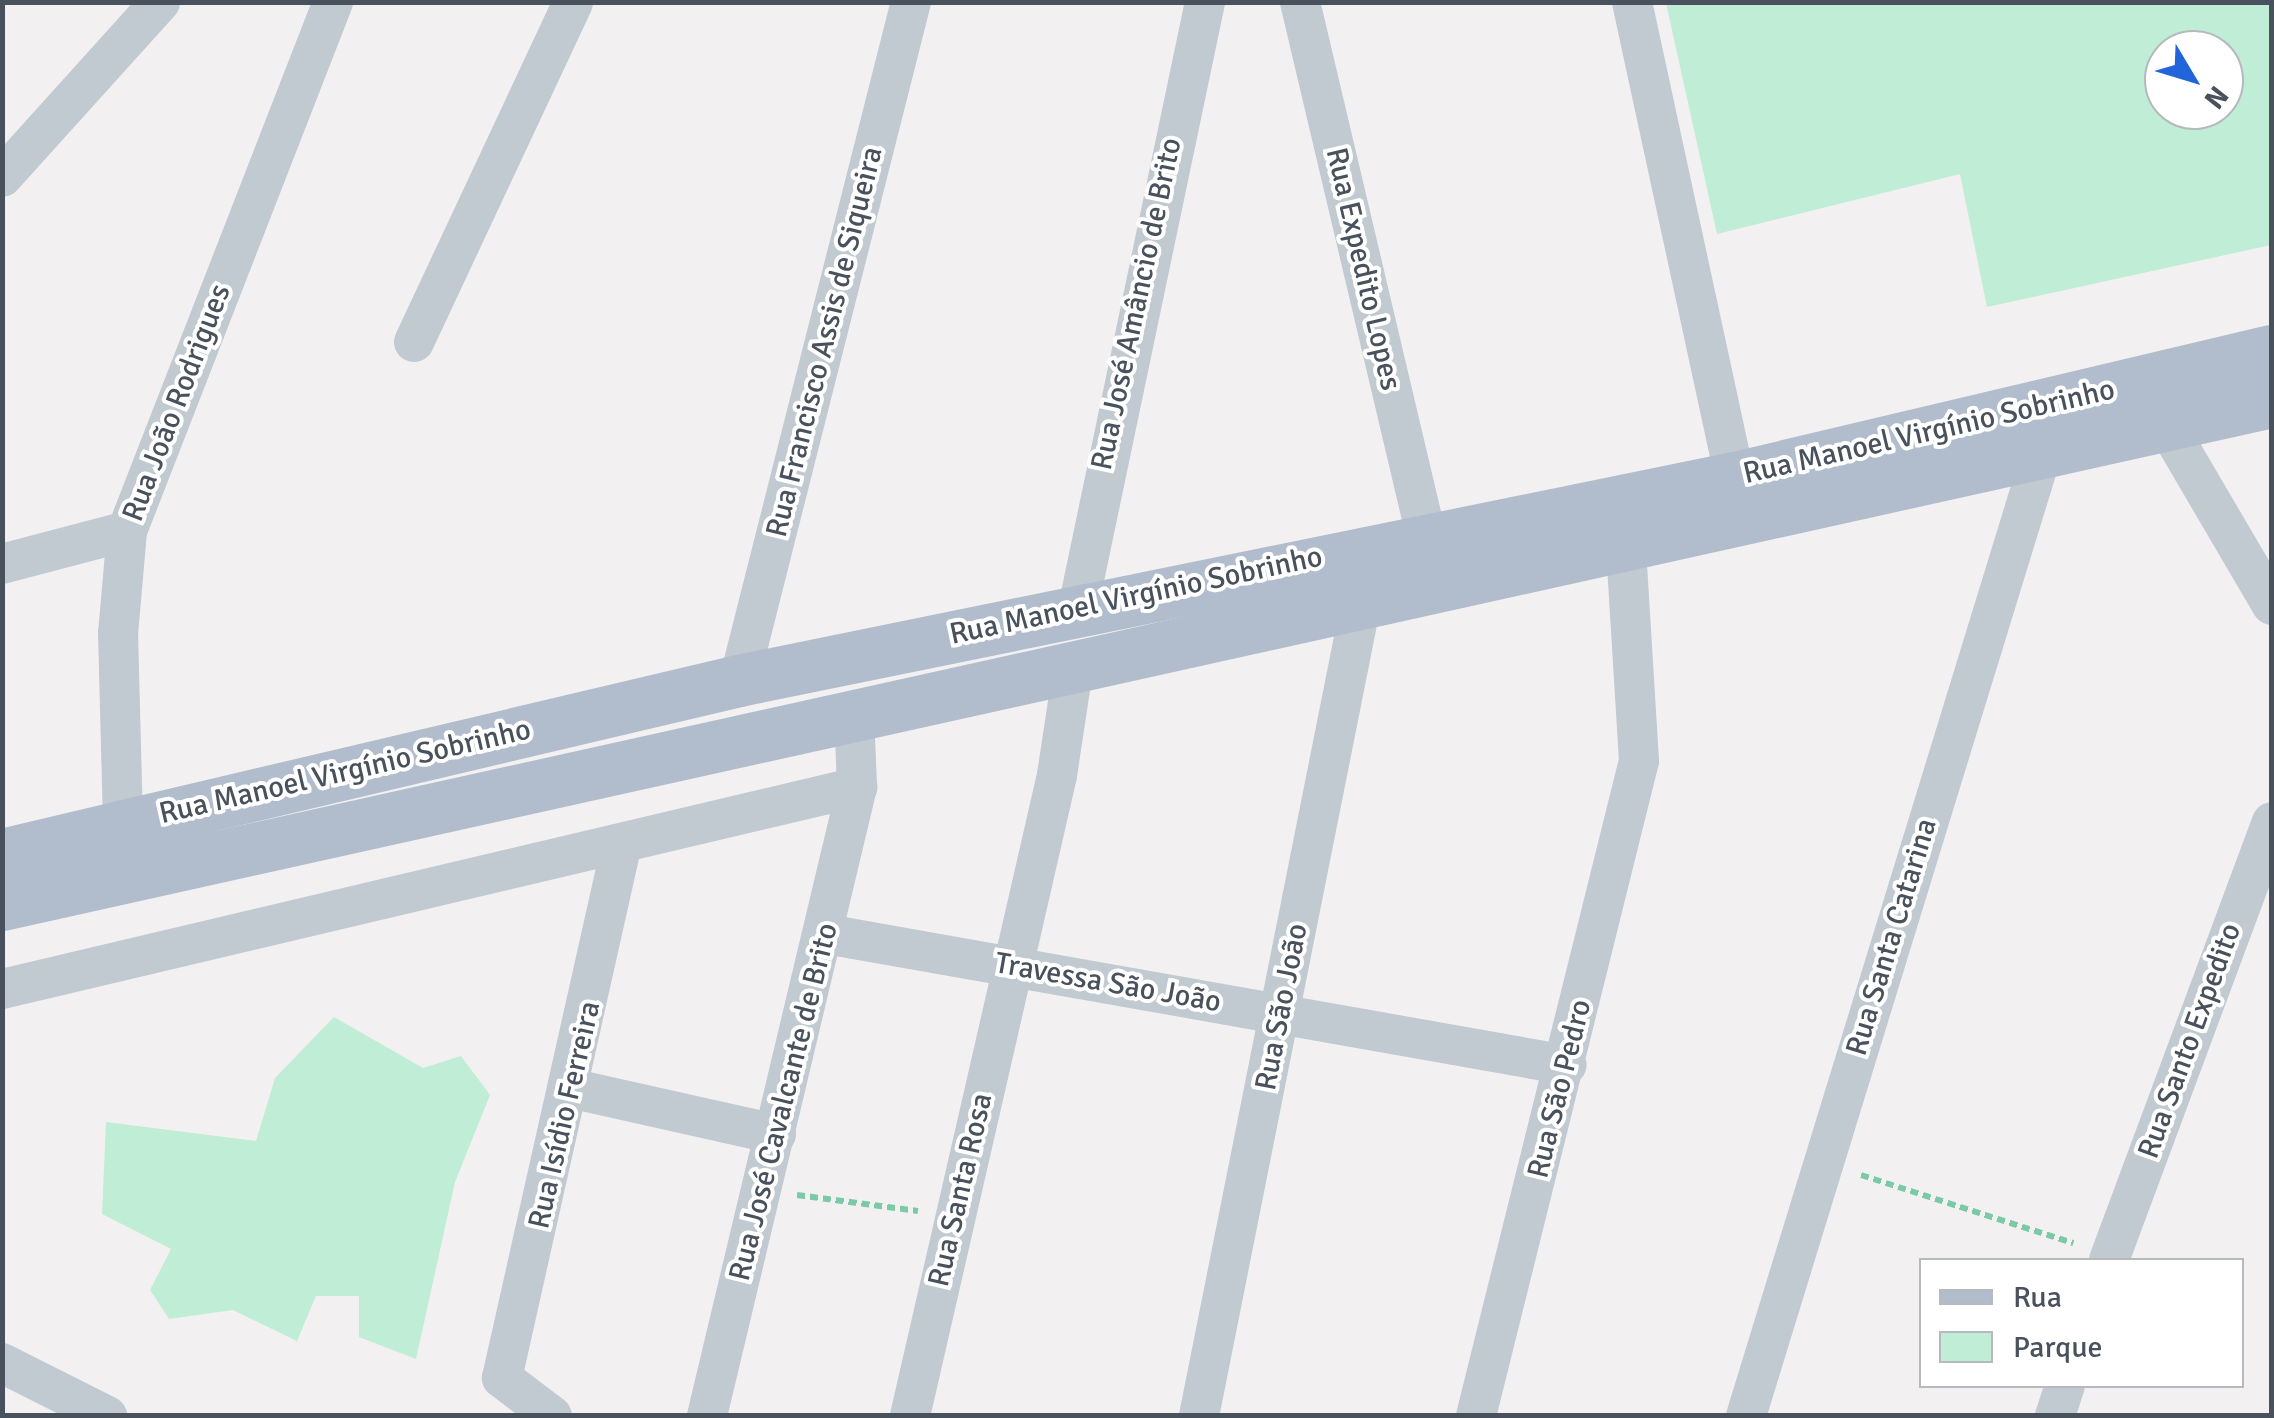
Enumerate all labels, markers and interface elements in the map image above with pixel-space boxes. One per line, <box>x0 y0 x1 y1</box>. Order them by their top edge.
north arrow <box>2144 30 2244 130</box>
text: N <box>2197 79 2235 115</box>
street label: Rua José Amâncio de Brito <box>1084 135 1190 473</box>
street label: Rua Francisco Assis de Siqueira <box>759 143 891 541</box>
street label: Rua Expedito Lopes <box>1318 144 1408 394</box>
street label: Rua João Rodrigues <box>115 279 239 527</box>
street label: Rua Manoel Virgínio Sobrinho <box>1740 372 2118 492</box>
street label: Rua Manoel Virgínio Sobrinho <box>946 539 1326 653</box>
street label: Rua Manoel Virgínio Sobrinho <box>156 712 534 832</box>
street label: Rua Santa Catarina <box>1839 814 1945 1060</box>
street label: Rua José Cavalcante de Brito <box>722 919 846 1285</box>
street label: Rua Santo Expedito <box>2131 919 2249 1163</box>
street label: Rua São João <box>1248 920 1316 1094</box>
street label: Travessa São João <box>992 945 1224 1021</box>
street label: Rua São Pedro <box>1520 996 1600 1182</box>
street label: Rua Isídio Ferreira <box>521 998 609 1232</box>
street label: Rua Santa Rosa <box>921 1090 1001 1290</box>
legend <box>1919 1258 2244 1388</box>
text: Rua <box>2013 1279 2062 1316</box>
text: Parque <box>2013 1329 2103 1366</box>

